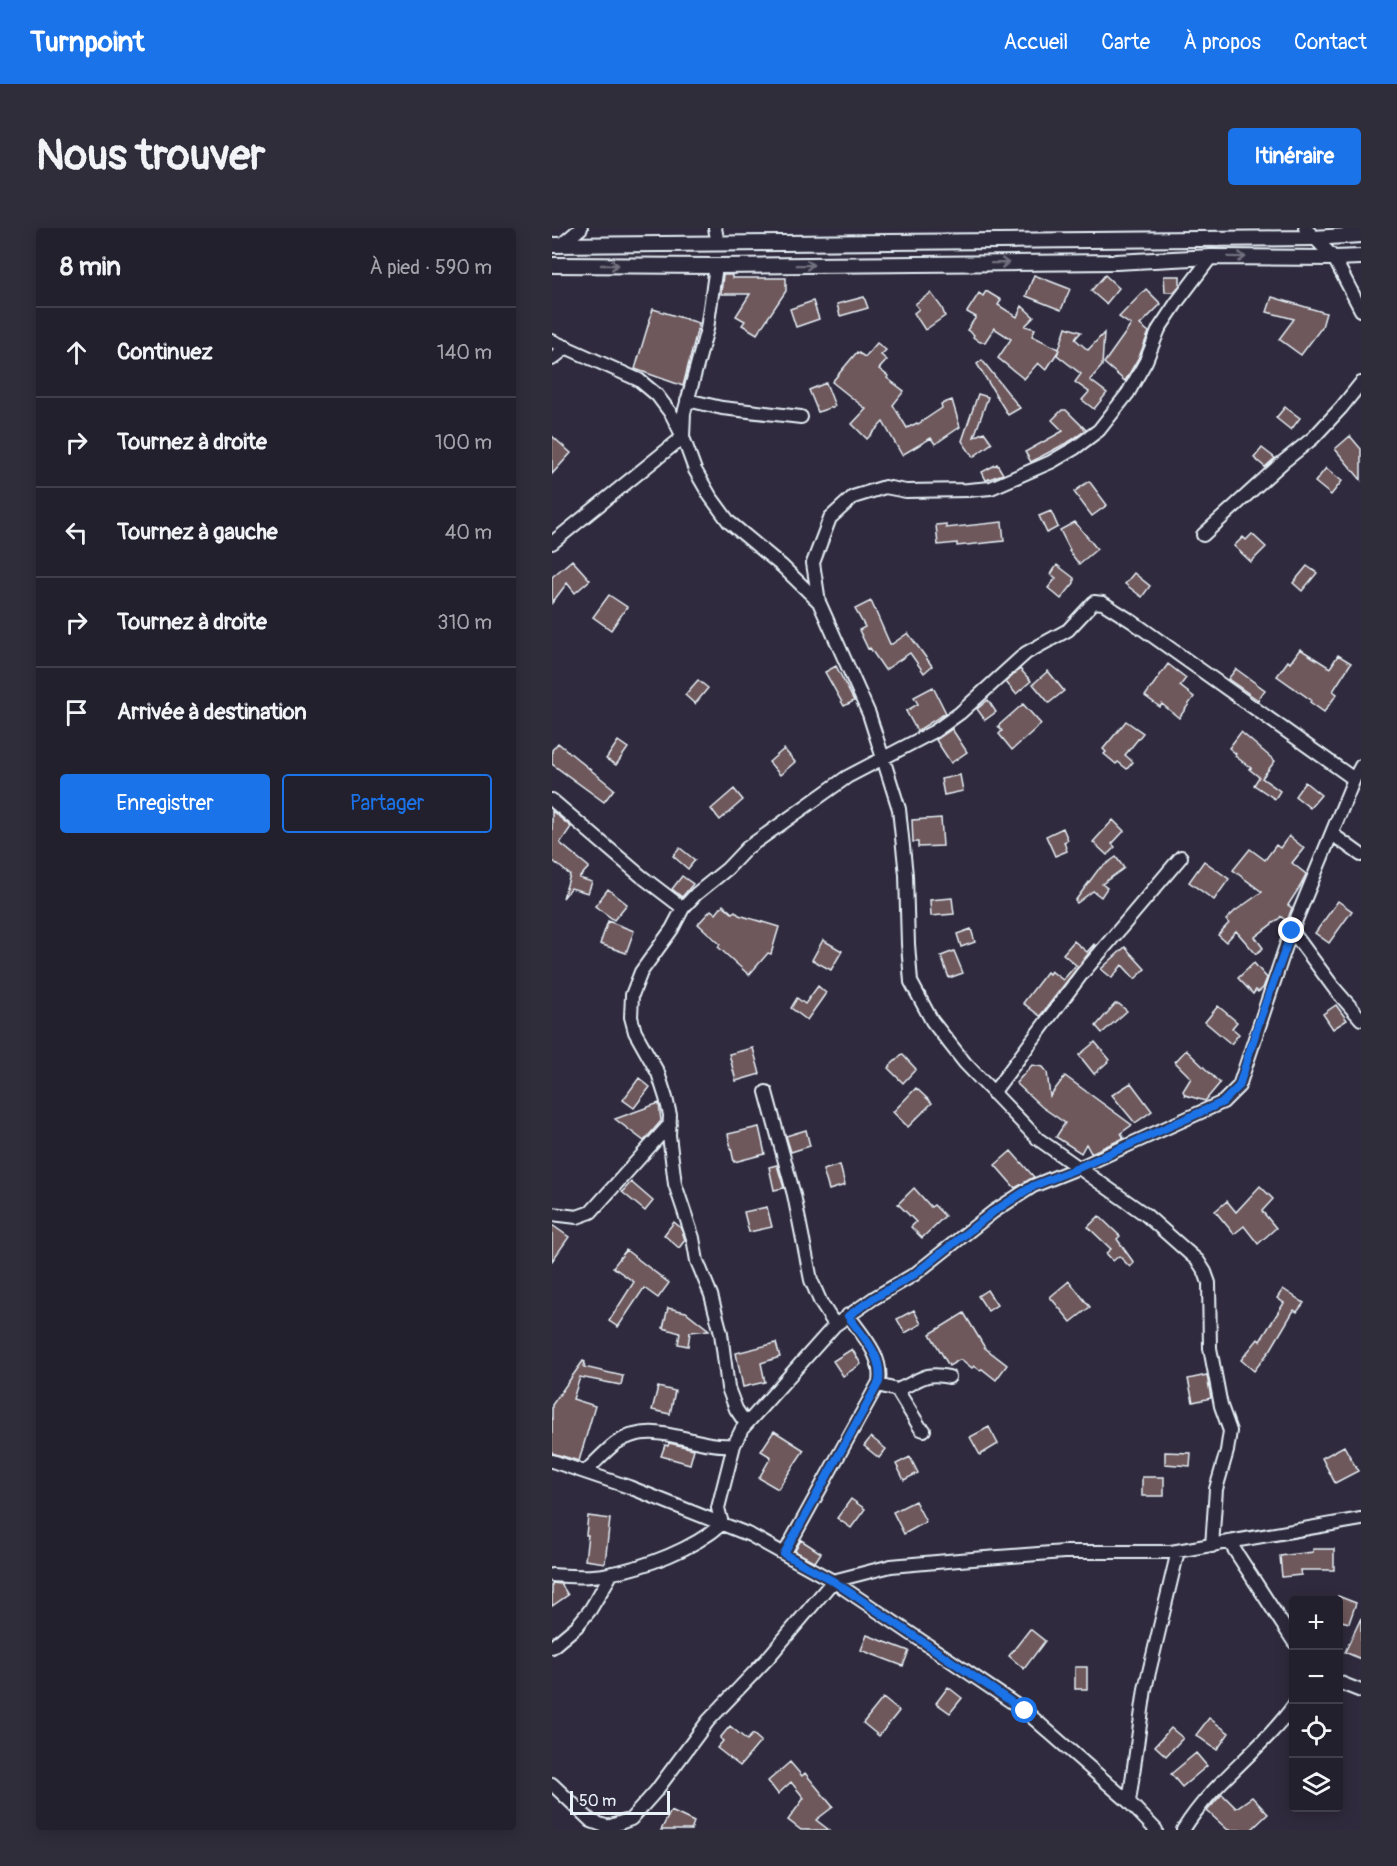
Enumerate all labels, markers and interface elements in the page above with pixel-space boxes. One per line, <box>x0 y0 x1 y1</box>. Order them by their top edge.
text: Turnpoint <box>30 25 144 60</box>
text: Accueil <box>1004 29 1068 56</box>
text: Carte <box>1101 29 1150 56</box>
text: À propos <box>1183 29 1261 56</box>
text: Contact <box>1294 29 1367 56</box>
button: Itinéraire <box>1228 128 1361 185</box>
text: Nous trouver <box>36 130 265 182</box>
text: 8 min <box>60 251 121 283</box>
one-way arrow <box>1227 252 1247 263</box>
text: À pied · 590 m <box>370 255 492 280</box>
one-way arrow <box>990 257 1010 269</box>
one-way arrow <box>600 259 620 271</box>
one-way arrow <box>795 259 815 271</box>
icon: ahead <box>60 336 93 369</box>
text: Continuez <box>117 338 213 366</box>
text: 140 m <box>437 340 492 365</box>
icon: right <box>60 426 93 459</box>
text: Tournez à droite <box>117 428 267 456</box>
text: 100 m <box>435 430 492 455</box>
icon: left <box>60 516 93 549</box>
text: Tournez à gauche <box>117 518 278 546</box>
text: 40 m <box>445 520 492 545</box>
icon: right <box>60 606 93 639</box>
text: Tournez à droite <box>117 608 267 636</box>
text: 310 m <box>437 610 492 635</box>
icon: arrive <box>60 696 93 729</box>
text: Arrivée à destination <box>117 698 307 726</box>
button: Enregistrer <box>60 774 270 833</box>
button: Partager <box>282 774 492 833</box>
route end <box>1278 917 1304 943</box>
map controls <box>1289 1596 1343 1812</box>
button: + <box>1289 1596 1343 1650</box>
button: − <box>1289 1650 1343 1704</box>
route start <box>1011 1697 1037 1723</box>
button: locate <box>1289 1704 1343 1758</box>
button: layers <box>1289 1758 1343 1812</box>
scale bar <box>570 1788 670 1816</box>
text: 50 m <box>579 1791 616 1811</box>

